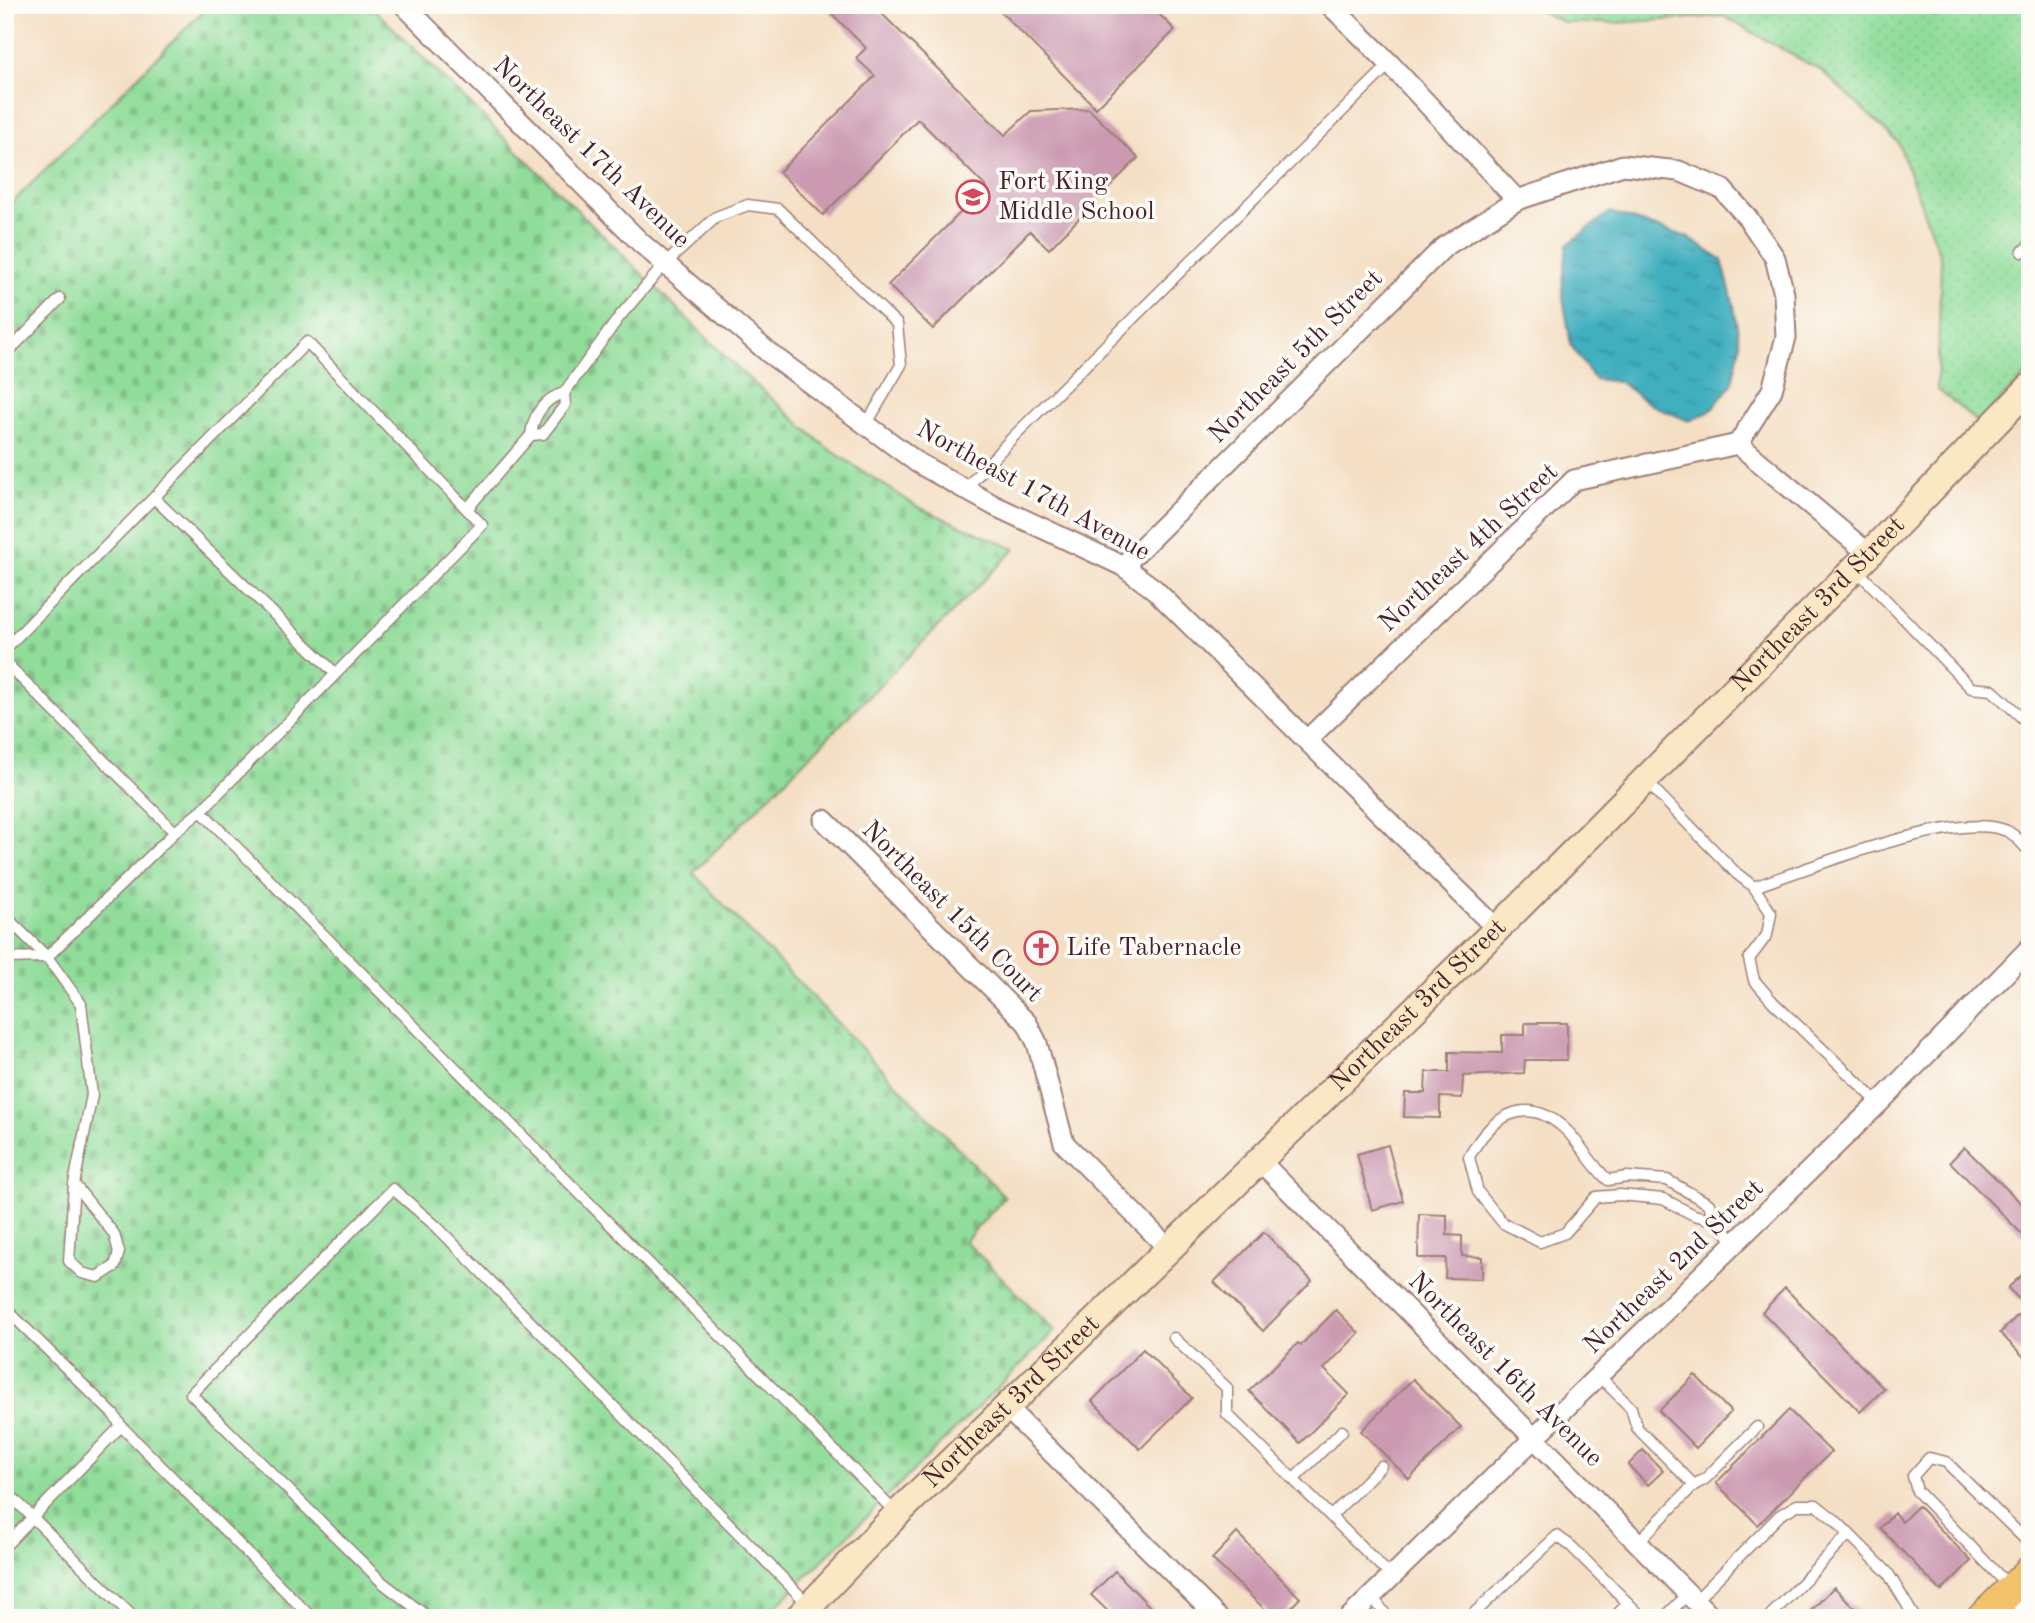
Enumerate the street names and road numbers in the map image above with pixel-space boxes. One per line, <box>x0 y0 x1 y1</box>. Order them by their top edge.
street label: Northeast 17th Avenue <box>488 52 694 254</box>
street label: Northeast 5th Street <box>1204 265 1388 449</box>
street label: Northeast 17th Avenue <box>912 416 1154 566</box>
street label: Northeast 4th Street <box>1375 459 1563 637</box>
street label: Northeast 3rd Street <box>1726 512 1910 698</box>
street label: Northeast 15th Court <box>857 817 1047 1007</box>
street label: Northeast 3rd Street <box>1325 914 1512 1097</box>
street label: Northeast 2nd Street <box>1579 1175 1769 1359</box>
street label: Northeast 16th Avenue <box>1403 1268 1607 1472</box>
street label: Northeast 3rd Street <box>919 1311 1105 1493</box>

